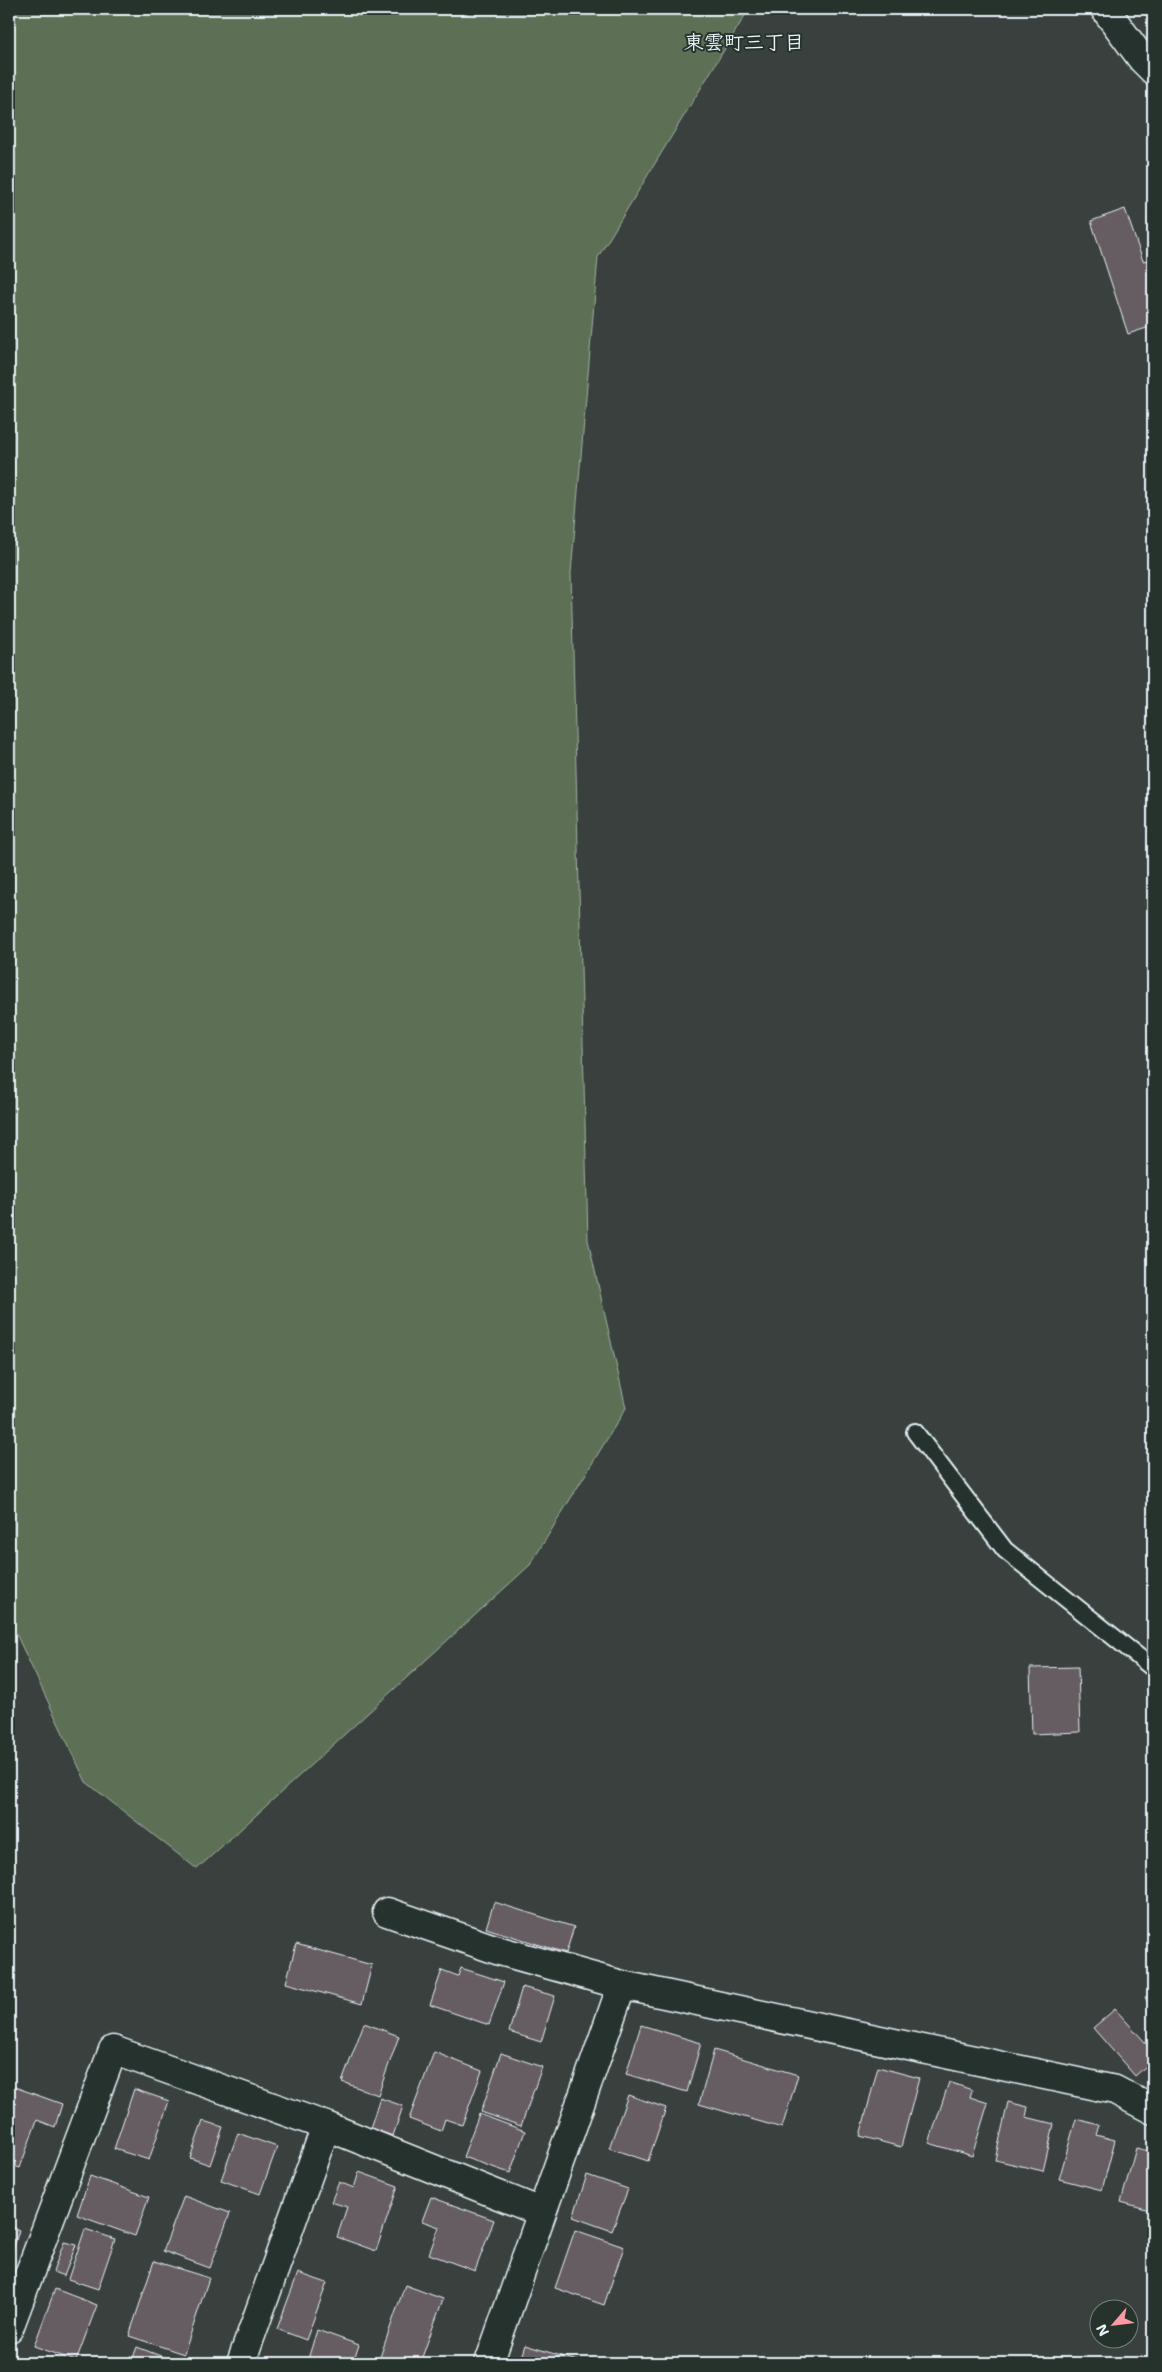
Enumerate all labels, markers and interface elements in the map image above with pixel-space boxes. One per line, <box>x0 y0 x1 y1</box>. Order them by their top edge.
district label: 東雲町三丁目 <box>684 29 804 55</box>
north arrow <box>1090 2300 1140 2350</box>
text: N <box>1092 2321 1113 2339</box>

